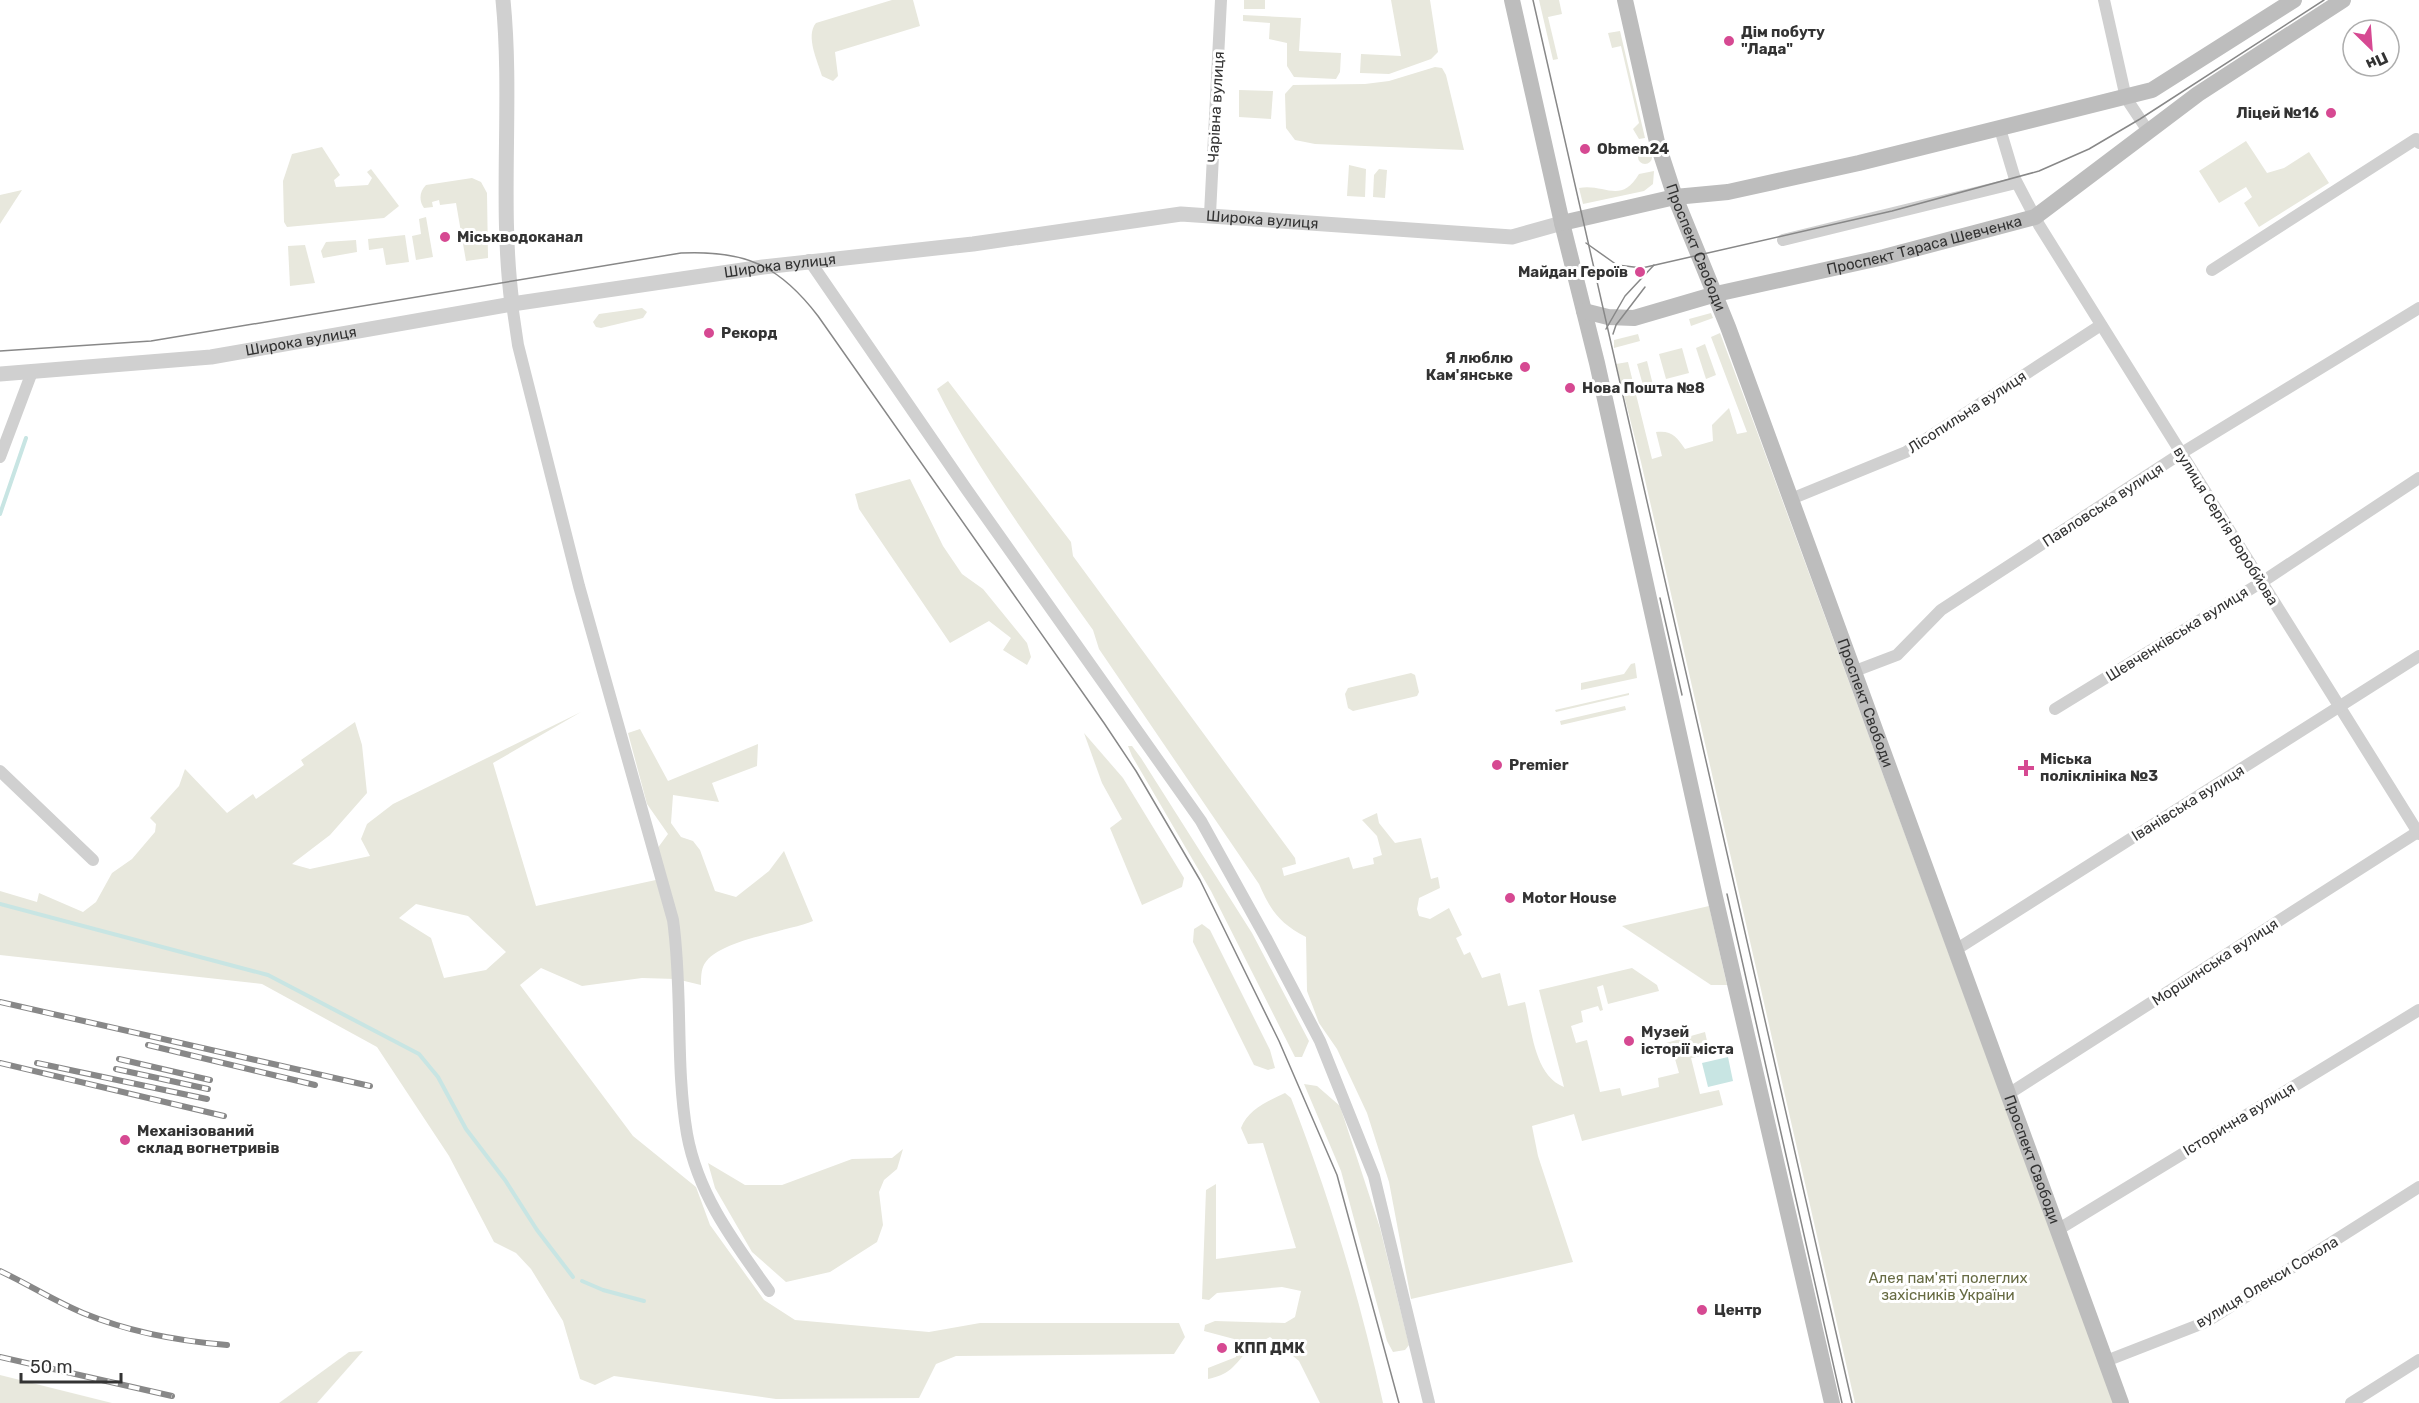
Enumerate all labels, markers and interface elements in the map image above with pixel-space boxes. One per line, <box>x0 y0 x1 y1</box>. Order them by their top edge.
north arrow <box>2341 18 2401 78</box>
place label: Дім побуту "Лада" <box>1741 23 1825 58</box>
marker: Дім побуту "Лада" <box>1722 34 1736 48</box>
text: Пн <box>2363 48 2391 74</box>
street label: Чарівна вулиця <box>1204 51 1228 163</box>
place label: Ліцей №16 <box>2236 104 2319 122</box>
marker: Ліцей №16 <box>2324 106 2338 120</box>
place label: Obmen24 <box>1597 140 1669 158</box>
marker: Obmen24 <box>1578 142 1592 156</box>
street label: Проспект Свободи <box>1662 182 1730 314</box>
street label: Широка вулиця <box>1206 207 1319 233</box>
street label: Проспект Тараса Шевченка <box>1825 212 2024 278</box>
place label: Міськводоканал <box>457 228 583 246</box>
marker: Міськводоканал <box>438 230 452 244</box>
street label: Широка вулиця <box>723 250 837 282</box>
place label: Майдан Героїв <box>1518 263 1628 281</box>
marker: Майдан Героїв <box>1633 265 1647 279</box>
street label: Широка вулиця <box>244 323 358 360</box>
place label: Рекорд <box>721 324 777 342</box>
marker: Рекорд <box>702 326 716 340</box>
place label: Я люблю Кам'янське <box>1426 349 1513 384</box>
marker: Я люблю Кам'янське <box>1518 360 1532 374</box>
street label: Лісопильна вулиця <box>1904 367 2030 457</box>
place label: Нова Пошта №8 <box>1582 379 1705 397</box>
marker: Нова Пошта №8 <box>1563 381 1577 395</box>
street label: вулиця Сергія Воробйова <box>2170 443 2282 609</box>
street label: Павловська вулиця <box>2039 459 2167 551</box>
street label: Шевченківська вулиця <box>2103 583 2251 685</box>
street label: Проспект Свободи <box>1834 636 1897 770</box>
place label: Міська поліклініка №3 <box>2040 750 2158 785</box>
place label: Premier <box>1509 756 1569 774</box>
marker: Premier <box>1490 758 1504 772</box>
marker: Міська поліклініка №3 <box>2017 759 2035 777</box>
street label: Іванівська вулиця <box>2128 761 2248 845</box>
place label: Motor House <box>1522 889 1617 907</box>
marker: Motor House <box>1503 891 1517 905</box>
street label: Моршинська вулиця <box>2149 914 2281 1010</box>
place label: Музей історії міста <box>1641 1023 1734 1058</box>
marker: Музей історії міста <box>1622 1034 1636 1048</box>
street label: Історична вулиця <box>2180 1078 2298 1160</box>
street label: Проспект Свободи <box>2000 1093 2064 1226</box>
place label: Механізований склад вогнетривів <box>137 1122 280 1157</box>
marker: Механізований склад вогнетривів <box>118 1133 132 1147</box>
street label: вулиця Олекси Сокола <box>2193 1232 2341 1332</box>
park label: Алея пам'яті полеглих захісників України <box>1868 1269 2028 1304</box>
place label: Центр <box>1714 1301 1762 1319</box>
marker: Центр <box>1695 1303 1709 1317</box>
place label: КПП ДМК <box>1234 1339 1305 1357</box>
marker: КПП ДМК <box>1215 1341 1229 1355</box>
scale bar <box>21 1346 122 1384</box>
text: 50 m <box>30 1356 73 1378</box>

